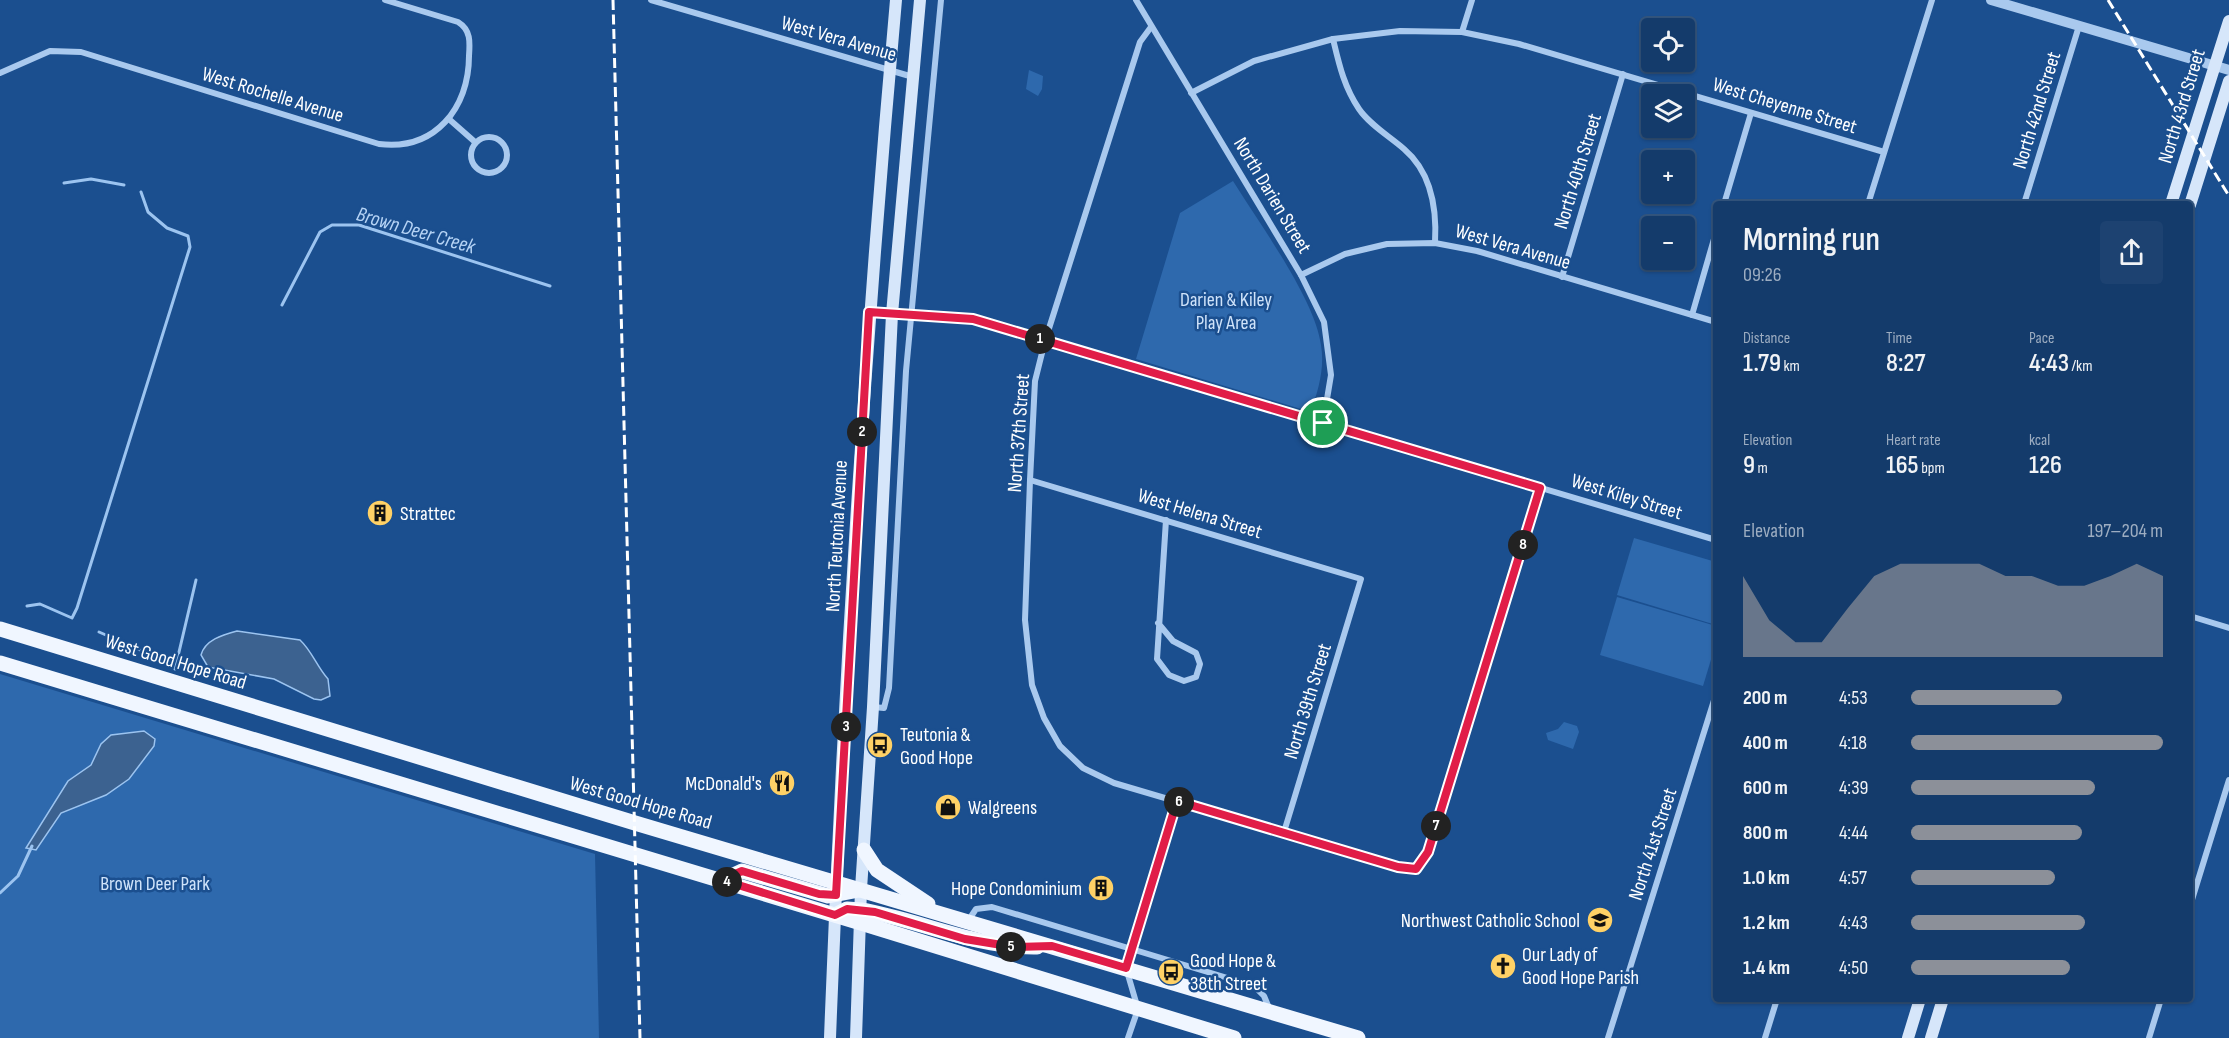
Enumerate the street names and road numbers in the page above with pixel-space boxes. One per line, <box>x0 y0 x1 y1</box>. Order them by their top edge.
street label: West Vera Avenue <box>778 11 899 67</box>
street label: North 43rd Street <box>2153 46 2211 166</box>
street label: North 42nd Street <box>2008 49 2066 172</box>
street label: West Rochelle Avenue <box>199 62 346 128</box>
street label: West Cheyenne Street <box>1710 73 1860 139</box>
street label: North 40th Street <box>1549 111 1607 232</box>
street label: North Darien Street <box>1228 133 1316 258</box>
street label: West Vera Avenue <box>1452 219 1573 275</box>
street label: North 37th Street <box>1003 373 1035 493</box>
street label: North Teutonia Avenue <box>821 460 853 612</box>
street label: West Kiley Street <box>1568 469 1685 525</box>
street label: West Helena Street <box>1135 484 1265 544</box>
street label: West Good Hope Road <box>102 629 249 695</box>
street label: North 39th Street <box>1279 641 1337 762</box>
street label: West Good Hope Road <box>567 771 714 835</box>
street label: North 41st Street <box>1624 785 1682 903</box>

